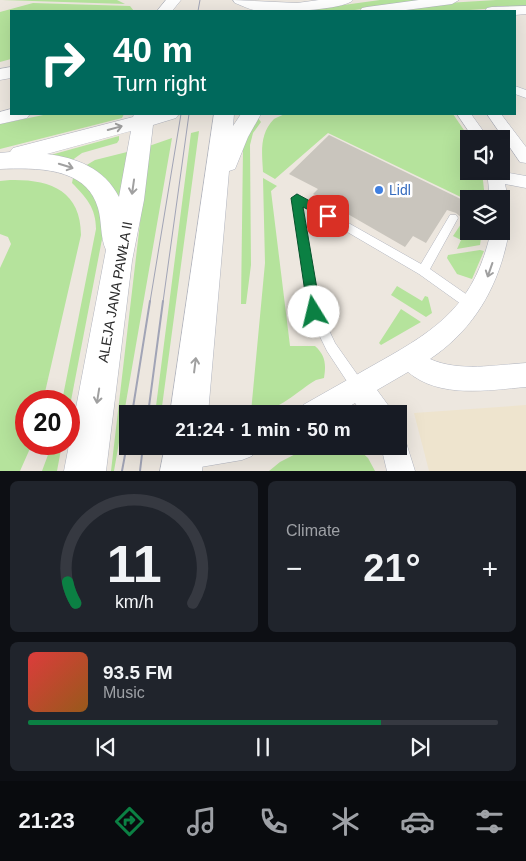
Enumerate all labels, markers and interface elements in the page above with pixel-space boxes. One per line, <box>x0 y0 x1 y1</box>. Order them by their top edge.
icon: right <box>30 30 95 95</box>
text: 40 m <box>113 30 193 69</box>
text: Turn right <box>113 71 206 96</box>
one-way arrow <box>106 123 122 133</box>
map controls <box>460 130 510 240</box>
button: sound <box>460 130 510 180</box>
one-way arrow <box>57 162 73 172</box>
one-way arrow <box>128 178 138 194</box>
place label: Lidl <box>389 182 411 198</box>
marker: Lidl <box>373 184 385 196</box>
button: layers <box>460 190 510 240</box>
pin <box>307 195 349 237</box>
icon: arrive <box>314 202 342 230</box>
street label: ALEJA JANA PAWŁA II <box>95 220 135 364</box>
one-way arrow <box>485 262 494 277</box>
position arrow <box>287 285 339 337</box>
one-way arrow <box>190 358 200 374</box>
one-way arrow <box>92 387 102 403</box>
speed limit sign: 20 <box>15 390 80 455</box>
text: 21:24 · 1 min · 50 m <box>175 419 351 440</box>
text: Climate <box>286 522 340 539</box>
text: 11 <box>107 535 161 593</box>
text: 21° <box>363 547 421 589</box>
text: − <box>286 553 302 584</box>
text: + <box>482 553 498 584</box>
text: km/h <box>115 592 153 612</box>
text: 93.5 FM <box>103 662 173 683</box>
text: Music <box>103 684 145 701</box>
icon: previous <box>92 733 120 761</box>
icon: pause <box>249 733 277 761</box>
icon: next <box>406 733 434 761</box>
icon: directions <box>112 804 147 839</box>
icon: music <box>184 804 219 839</box>
icon: phone <box>256 804 291 839</box>
icon: climate <box>328 804 363 839</box>
icon: car <box>400 804 435 839</box>
icon: filters <box>472 804 507 839</box>
text: 21:23 <box>19 808 75 833</box>

